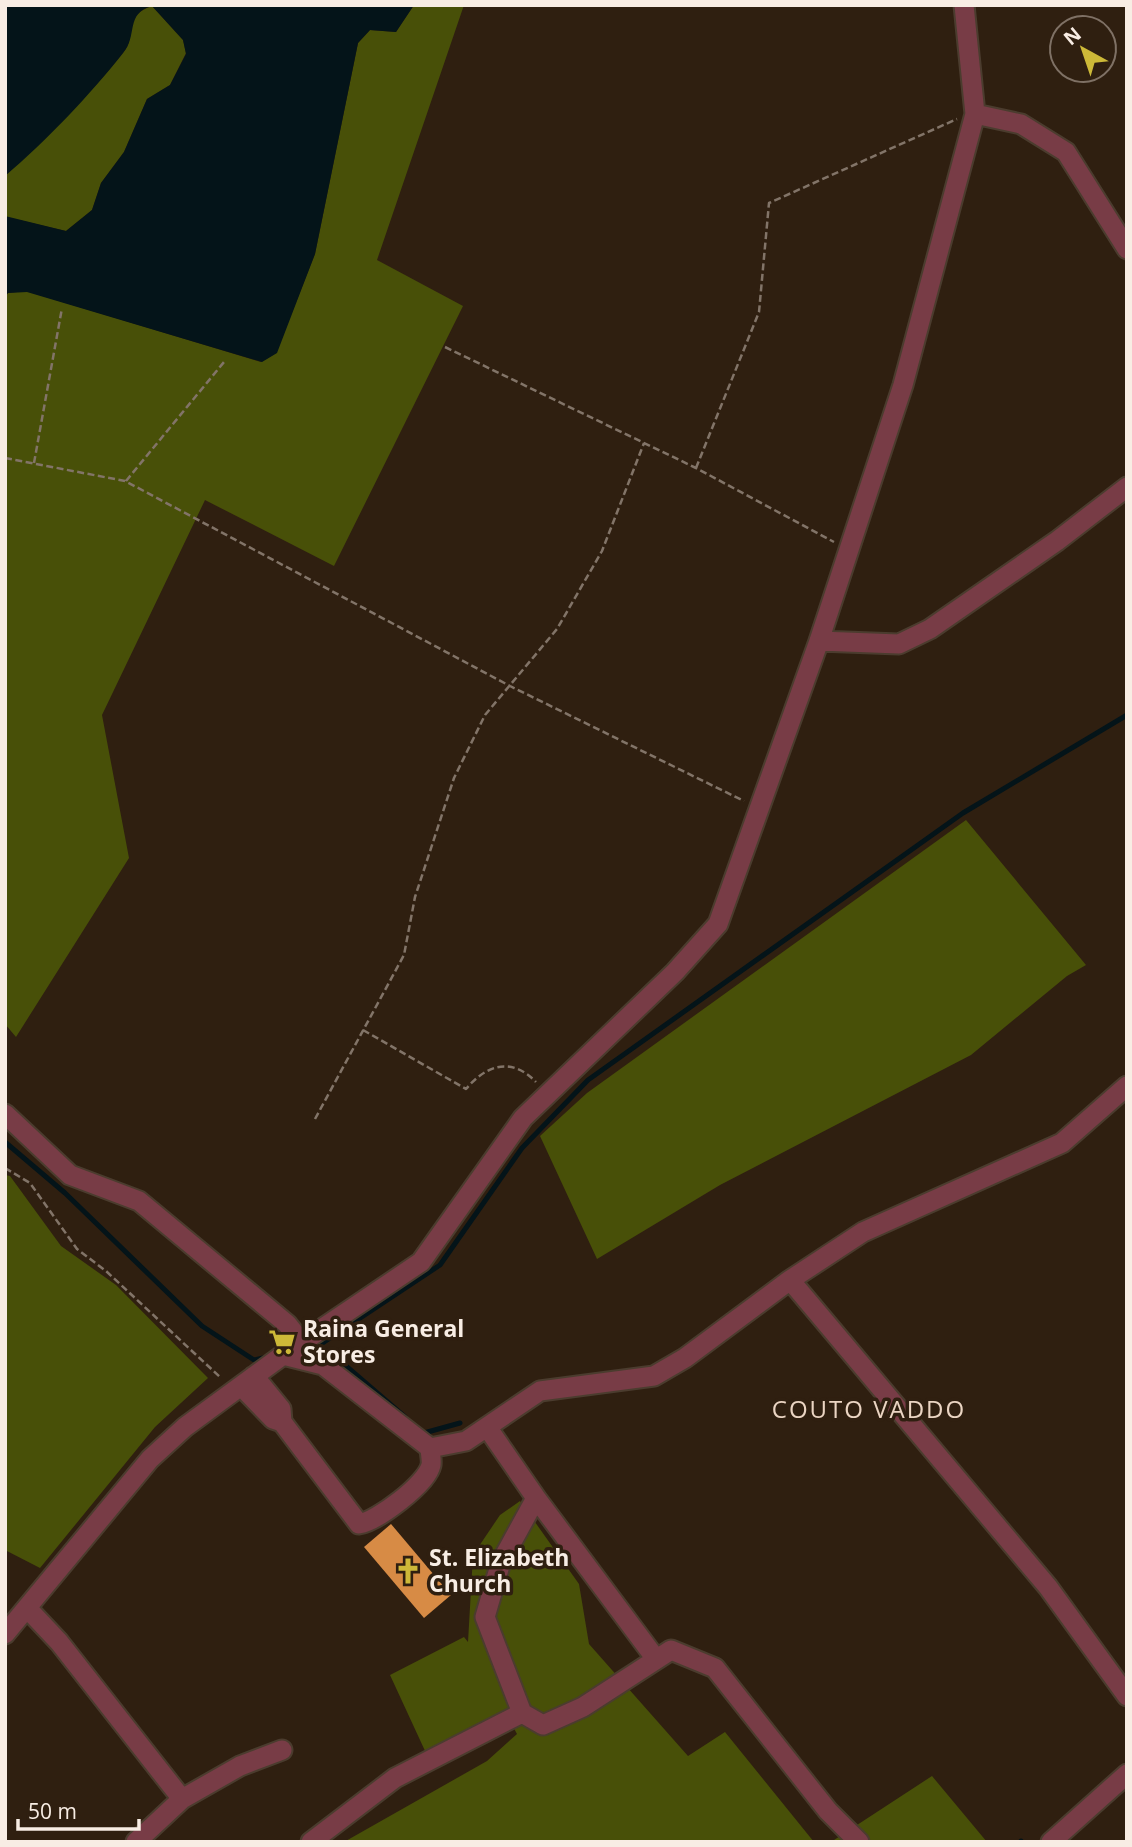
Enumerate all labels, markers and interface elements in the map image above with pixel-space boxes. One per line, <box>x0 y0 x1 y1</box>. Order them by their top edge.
north arrow <box>1048 14 1118 84</box>
text: N <box>1058 21 1086 51</box>
place label: Raina General Stores <box>303 1312 464 1370</box>
supermarket icon: Raina General Stores <box>267 1327 297 1357</box>
district label: COUTO VADDO <box>772 1392 966 1425</box>
place label: St. Elizabeth Church <box>429 1541 569 1599</box>
church icon: St. Elizabeth Church <box>393 1556 423 1586</box>
scale bar <box>18 1787 138 1831</box>
text: 50 m <box>28 1797 77 1825</box>

